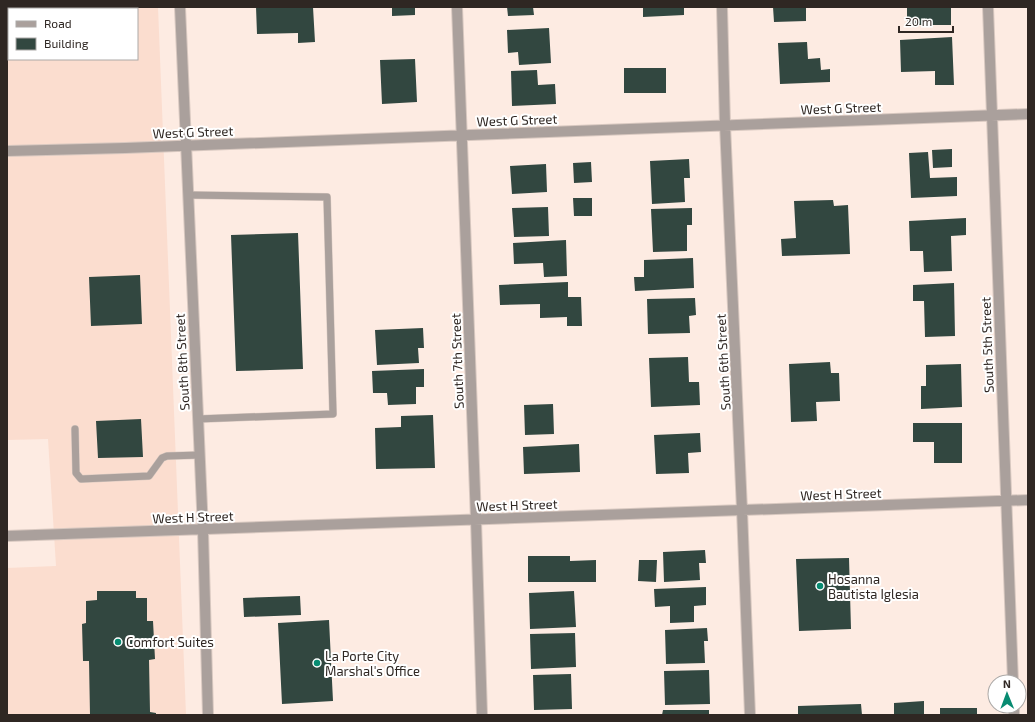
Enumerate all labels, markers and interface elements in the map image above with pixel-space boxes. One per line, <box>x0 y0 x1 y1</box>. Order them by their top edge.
legend <box>8 8 138 60</box>
scale bar <box>899 8 953 34</box>
text: 20 m <box>905 14 932 28</box>
text: Road <box>44 16 72 30</box>
text: Building <box>44 36 89 50</box>
street label: West G Street <box>800 99 882 117</box>
street label: West G Street <box>476 111 558 129</box>
street label: West G Street <box>152 123 234 141</box>
street label: South 5th Street <box>977 297 997 393</box>
street label: South 8th Street <box>171 313 193 411</box>
street label: South 7th Street <box>447 313 467 409</box>
street label: South 6th Street <box>712 313 734 411</box>
street label: West H Street <box>800 485 882 503</box>
street label: West H Street <box>476 496 558 514</box>
street label: West H Street <box>152 508 234 526</box>
place label: Hosanna Bautista Iglesia <box>828 571 919 602</box>
marker: Hosanna Bautista Iglesia <box>815 581 825 591</box>
place label: Comfort Suites <box>126 634 214 650</box>
marker: Comfort Suites <box>113 637 123 647</box>
place label: La Porte City Marshal's Office <box>325 648 420 679</box>
marker: La Porte City Marshal's Office <box>312 658 322 668</box>
north arrow <box>987 674 1027 714</box>
text: N <box>1003 677 1011 690</box>

